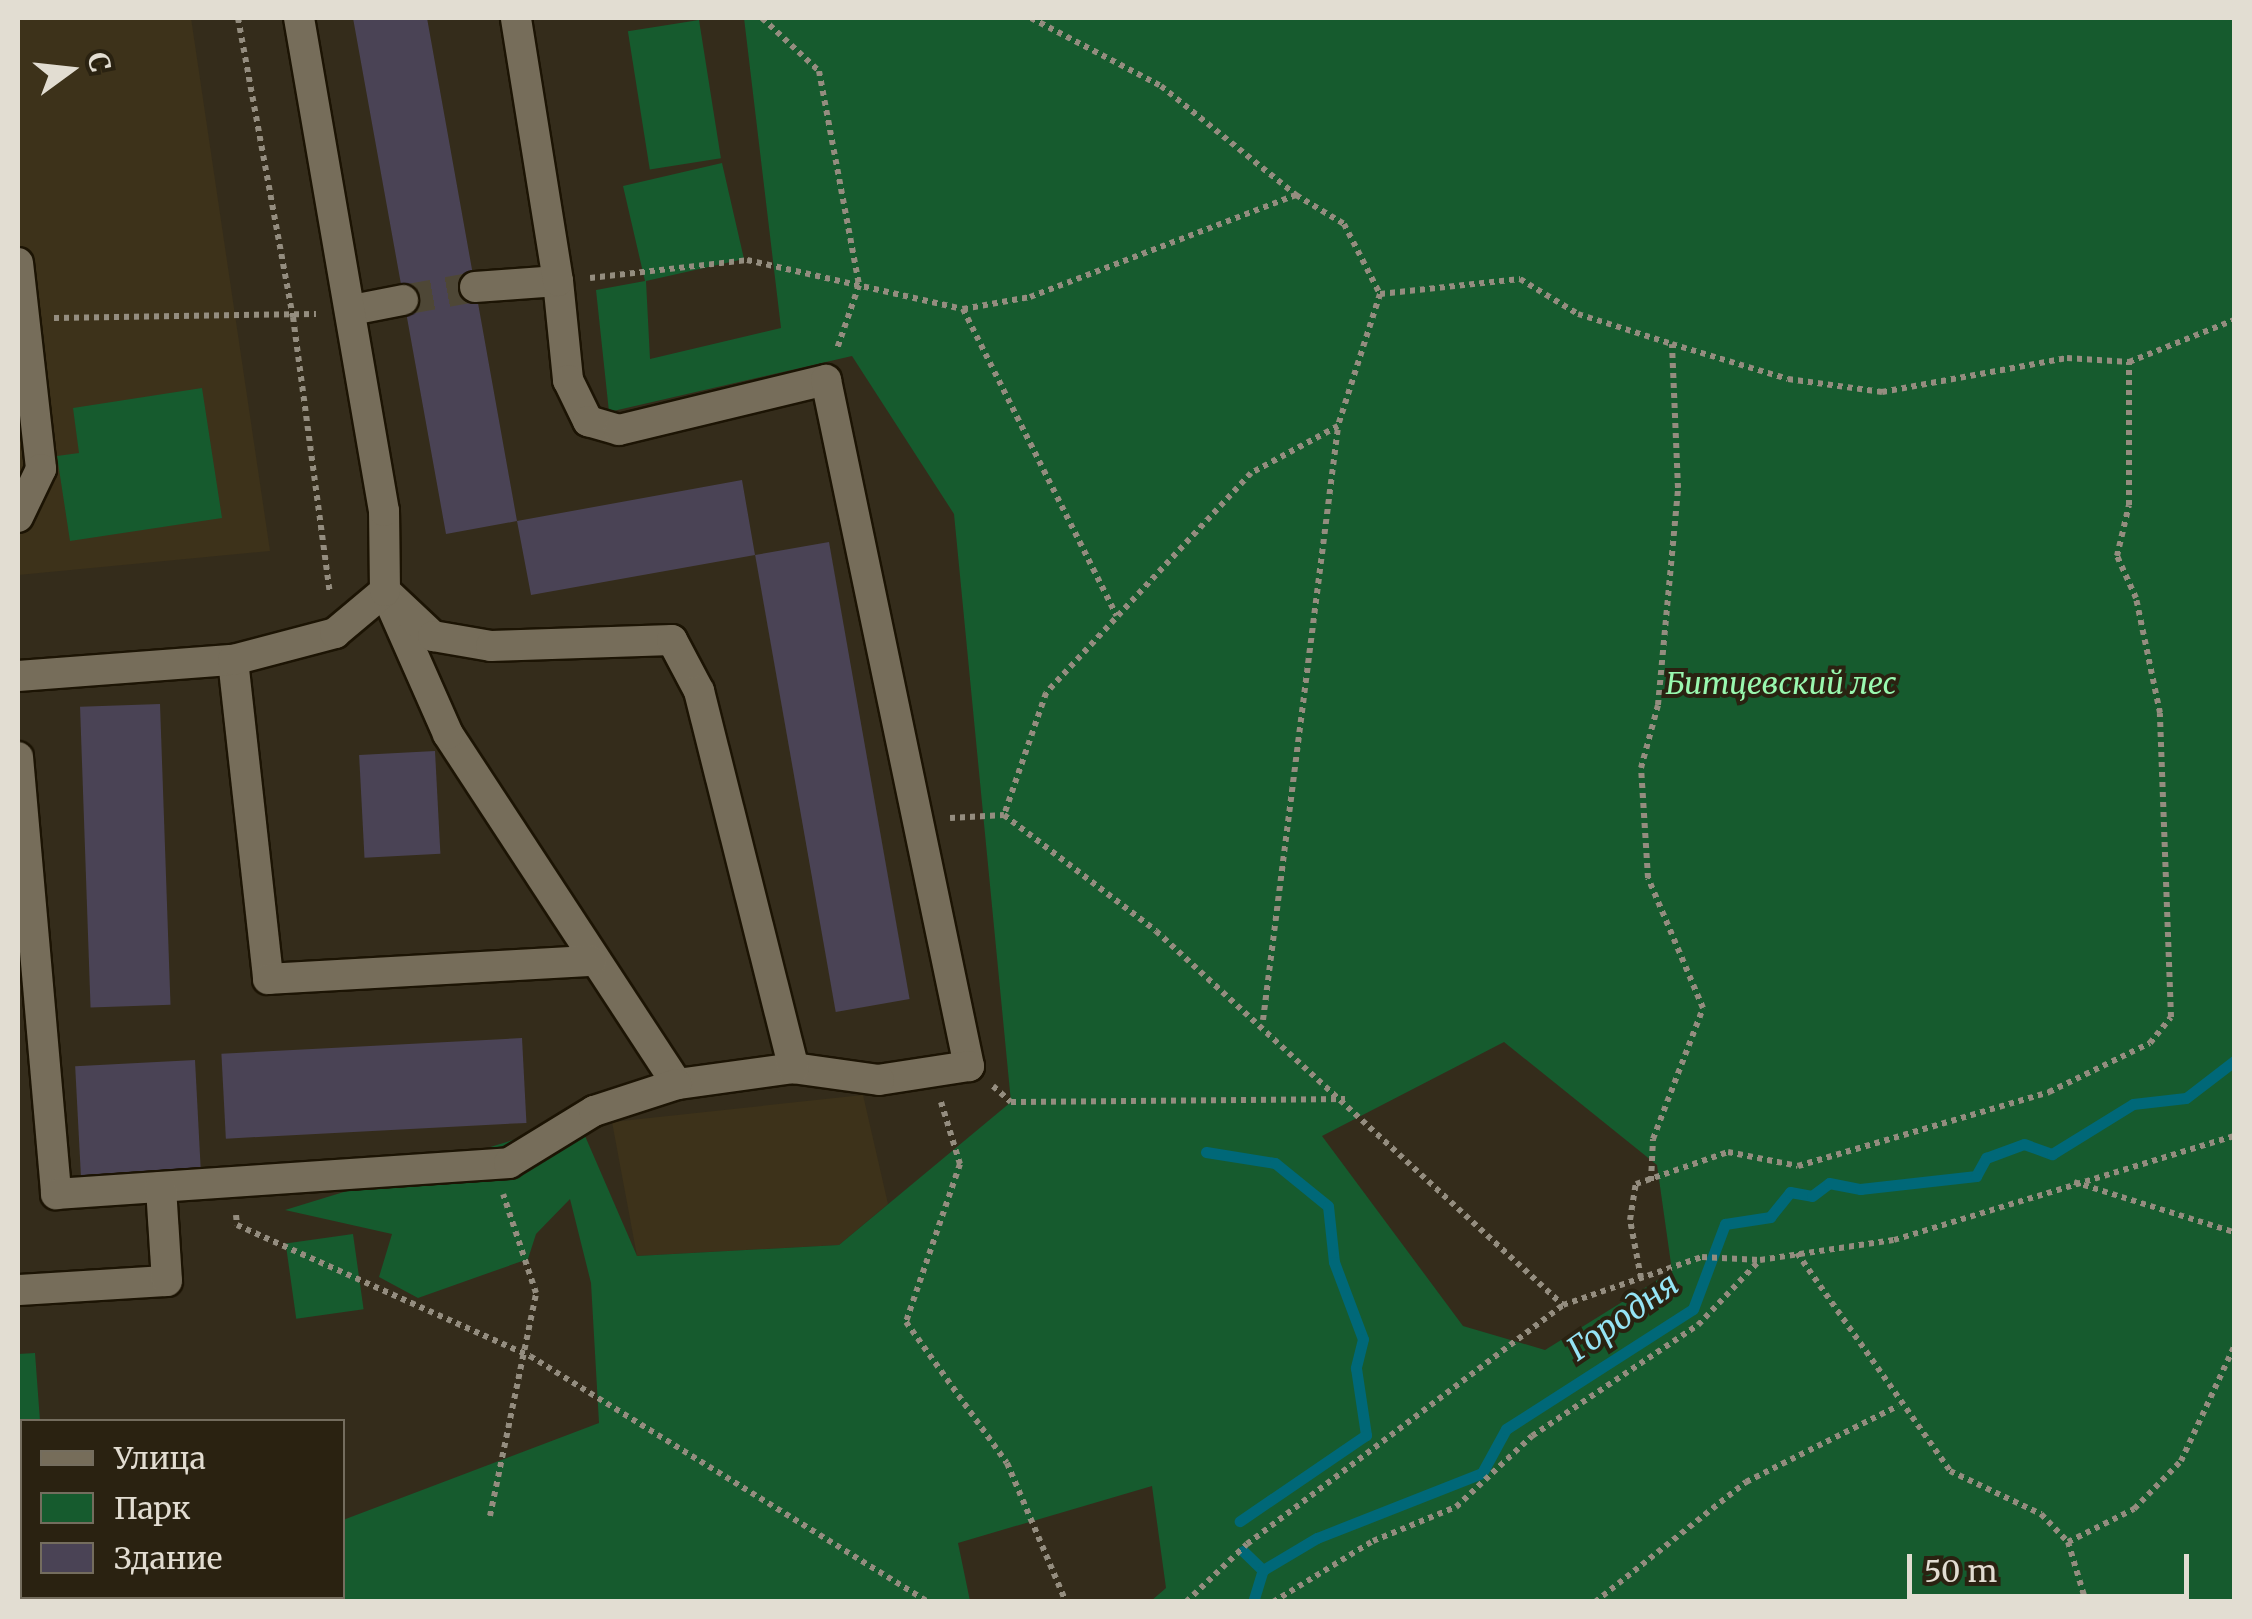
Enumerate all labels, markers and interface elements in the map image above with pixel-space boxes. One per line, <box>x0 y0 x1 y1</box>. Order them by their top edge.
north arrow <box>20 20 120 120</box>
text: С <box>79 49 119 76</box>
park label: Битцевский лес <box>1666 665 1896 701</box>
water label: Городня <box>1560 1265 1686 1369</box>
legend <box>20 1419 345 1599</box>
text: Улица <box>114 1439 206 1477</box>
text: Парк <box>114 1489 190 1527</box>
scale bar <box>1912 1534 2194 1596</box>
text: Здание <box>114 1539 222 1577</box>
text: 50 m <box>1924 1552 1997 1590</box>

